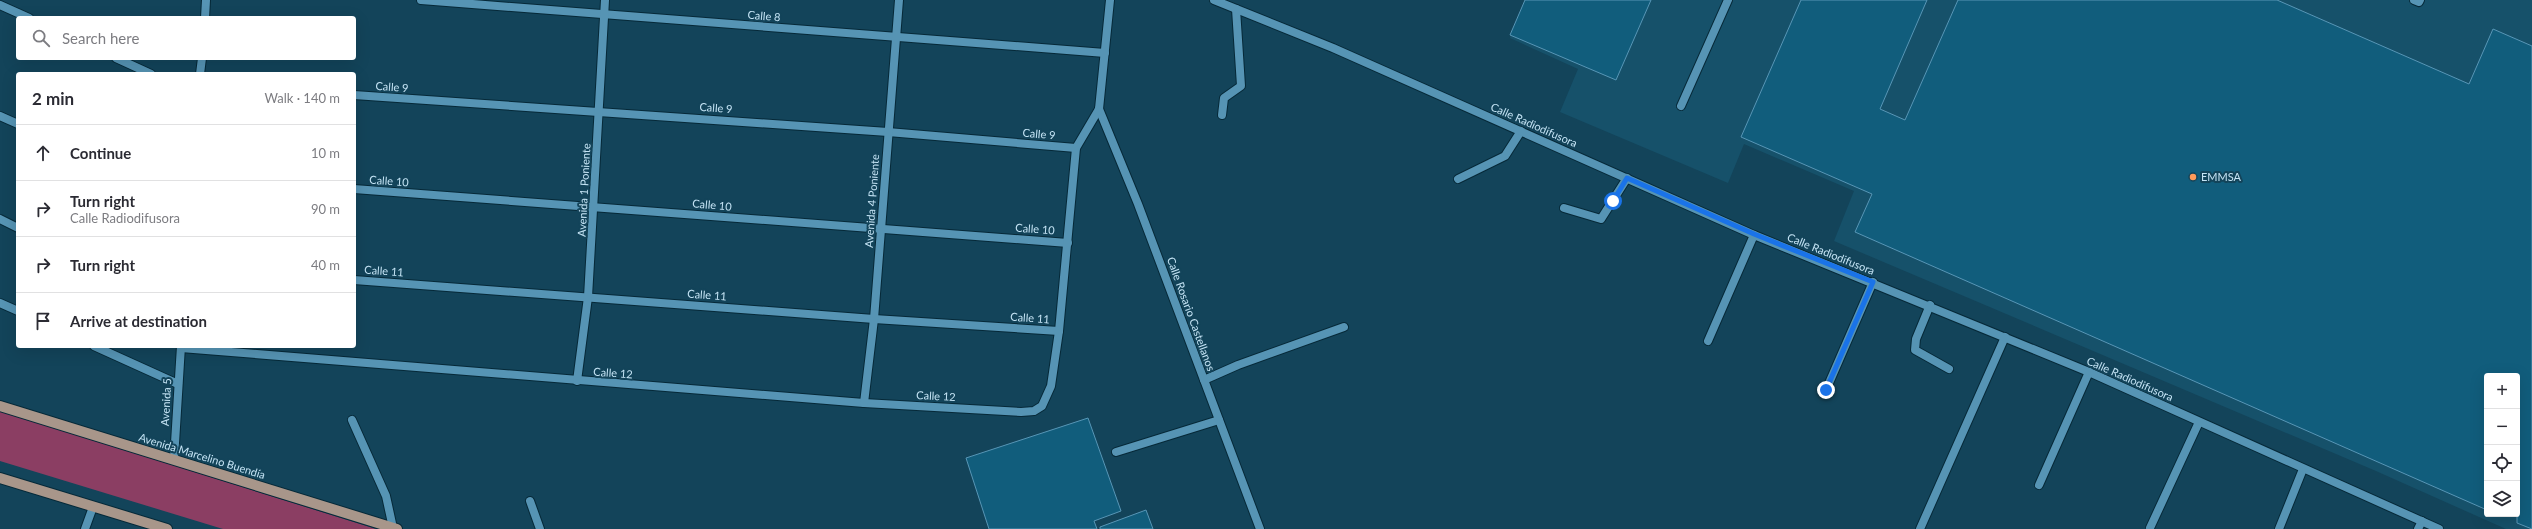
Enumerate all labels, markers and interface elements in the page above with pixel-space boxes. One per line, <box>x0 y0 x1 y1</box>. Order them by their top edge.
street label: Calle 8 <box>747 8 781 23</box>
search box <box>16 16 356 60</box>
icon: search <box>30 27 52 49</box>
text: Search here <box>62 29 139 47</box>
street label: Calle 9 <box>375 79 409 94</box>
text: 2 min <box>32 88 74 109</box>
text: Walk · 140 m <box>264 90 340 106</box>
street label: Calle 9 <box>699 100 733 115</box>
street label: Calle Radiodifusora <box>1489 100 1579 149</box>
street label: Calle 9 <box>1022 126 1056 141</box>
icon: ahead <box>32 142 54 164</box>
street label: Avenida 1 Poniente <box>575 143 592 237</box>
text: Continue <box>70 144 131 162</box>
text: 10 m <box>311 145 340 161</box>
street label: Avenida 4 Poniente <box>862 154 881 248</box>
place label: EMMSA <box>2201 170 2242 183</box>
marker: EMMSA <box>2188 172 2198 182</box>
street label: Calle 10 <box>369 173 410 188</box>
text: Turn right <box>70 192 135 210</box>
route start <box>1604 192 1622 210</box>
street label: Calle 10 <box>692 196 733 213</box>
icon: right <box>32 198 54 220</box>
text: 90 m <box>311 201 340 217</box>
text: Calle Radiodifusora <box>70 210 180 226</box>
street label: Calle 10 <box>1015 221 1056 236</box>
street label: Calle Radiodifusora <box>1786 230 1877 277</box>
icon: right <box>32 254 54 276</box>
street label: Calle Rosario Castellanos <box>1165 255 1218 373</box>
text: Turn right <box>70 256 135 274</box>
text: 40 m <box>311 257 340 273</box>
street label: Calle 11 <box>364 263 404 278</box>
street label: Calle 11 <box>687 287 727 302</box>
icon: arrive <box>32 310 54 332</box>
street label: Calle 11 <box>1010 310 1050 325</box>
text: Arrive at destination <box>70 312 207 330</box>
street label: Calle Radiodifusora <box>2085 354 2175 403</box>
street label: Calle 12 <box>593 365 633 380</box>
map controls <box>2484 373 2520 517</box>
button: + <box>2484 373 2520 409</box>
street label: Avenida 5 <box>158 378 173 426</box>
route end <box>1817 381 1835 399</box>
street label: Calle 12 <box>916 388 956 403</box>
button: − <box>2484 409 2520 445</box>
street label: Avenida Marcelino Buendía <box>137 430 267 481</box>
button: locate <box>2484 445 2520 481</box>
button: layers <box>2484 481 2520 517</box>

